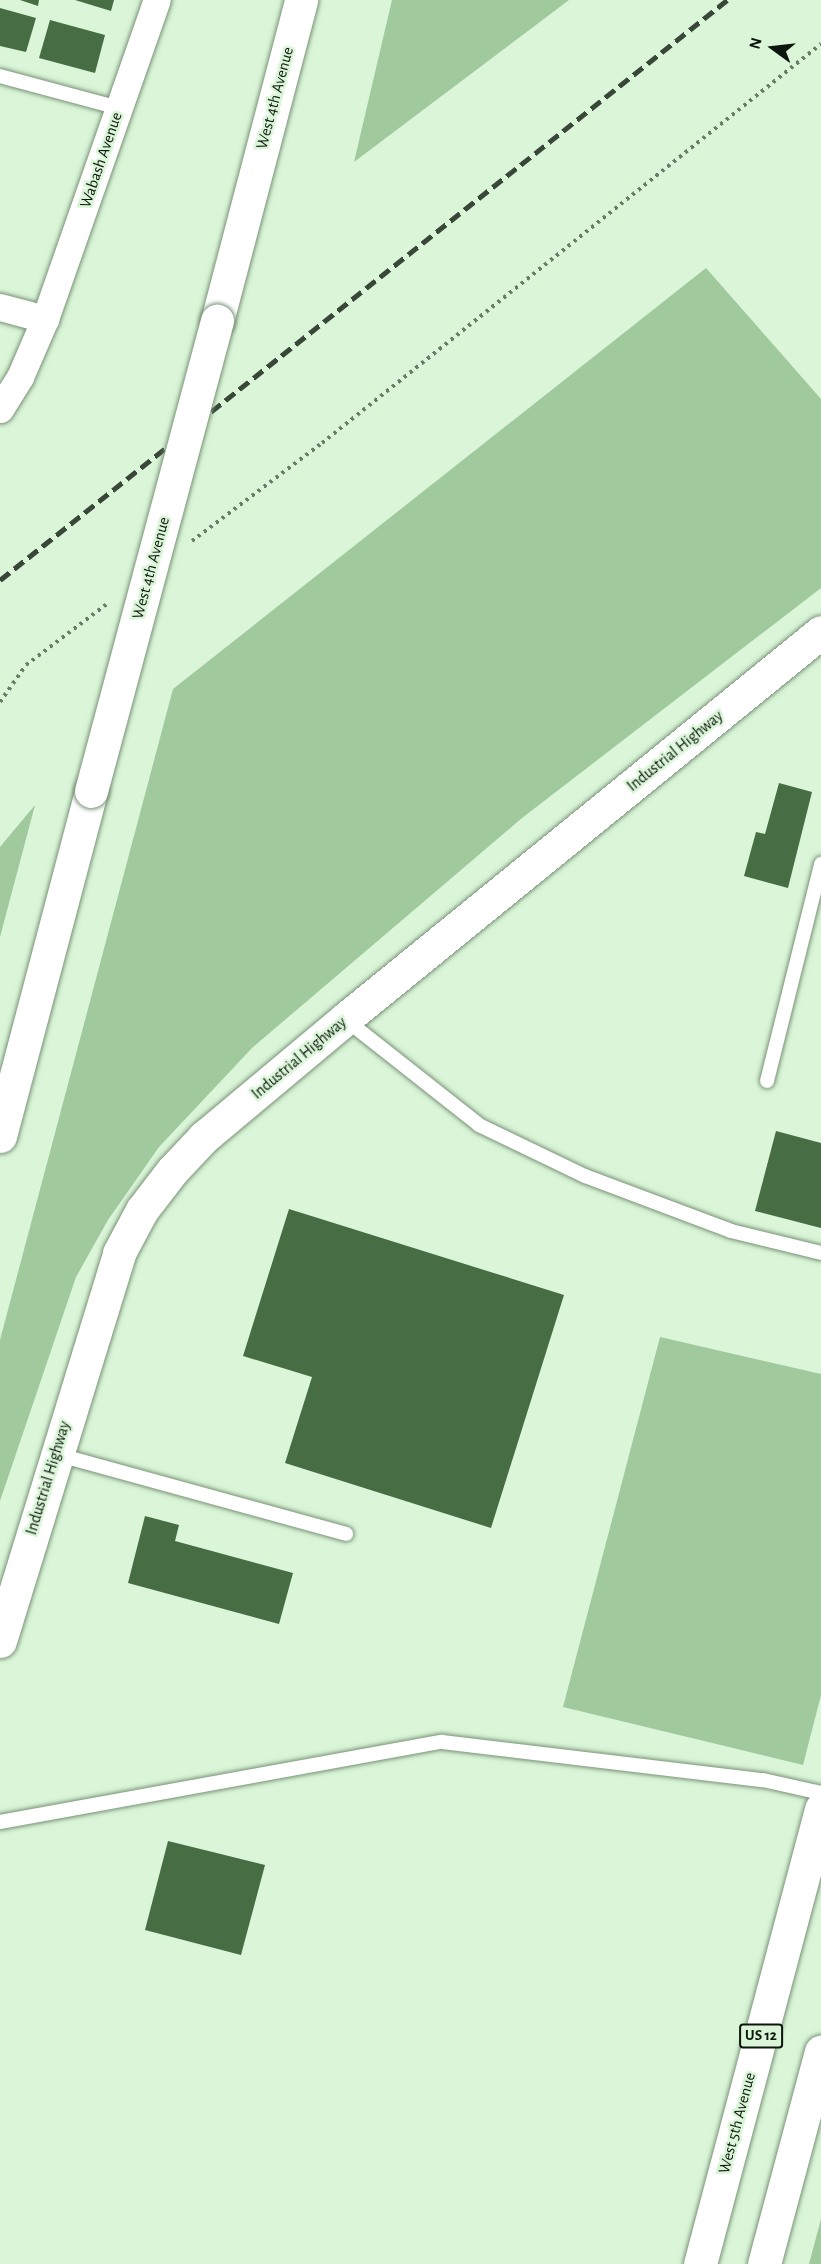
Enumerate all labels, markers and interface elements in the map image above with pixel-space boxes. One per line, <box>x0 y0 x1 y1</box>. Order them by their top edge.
north arrow <box>743 18 803 78</box>
text: N <box>746 36 765 51</box>
street label: West 4th Avenue <box>252 45 298 151</box>
street label: Wabash Avenue <box>76 110 126 210</box>
street label: West 4th Avenue <box>128 515 174 621</box>
street label: Industrial Highway <box>623 706 727 796</box>
street label: Industrial Highway <box>248 1013 350 1103</box>
street label: Industrial Highway <box>22 1419 74 1537</box>
road number: US 12 <box>738 2024 783 2048</box>
street label: West 5th Avenue <box>714 2070 760 2176</box>

